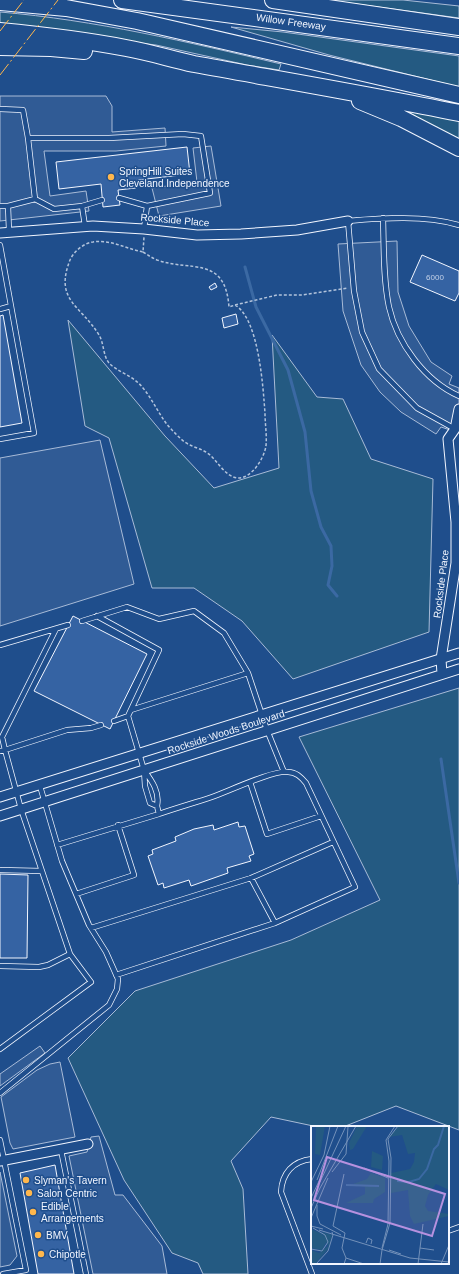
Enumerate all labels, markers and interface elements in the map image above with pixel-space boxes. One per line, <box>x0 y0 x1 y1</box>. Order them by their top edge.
street label: Willow Freeway <box>256 12 326 32</box>
place label: SpringHill Suites Cleveland Independence <box>119 166 230 189</box>
marker: SpringHill Suites Cleveland Independence <box>106 172 116 182</box>
street label: Rockside Place <box>140 212 210 229</box>
house number: 6000 <box>426 273 444 282</box>
street label: Rockside Place <box>431 549 451 619</box>
street label: Rockside Woods Boulevard <box>166 708 286 756</box>
inset map <box>311 1126 449 1264</box>
marker: Slyman's Tavern <box>21 1175 31 1185</box>
place label: Slyman's Tavern <box>34 1175 107 1186</box>
marker: Salon Centric <box>24 1188 34 1198</box>
place label: Salon Centric <box>37 1188 97 1199</box>
place label: Edible Arrangements <box>41 1201 104 1224</box>
marker: Edible Arrangements <box>28 1207 38 1217</box>
marker: BMV <box>33 1230 43 1240</box>
place label: BMV <box>46 1230 68 1241</box>
marker: Chipotle <box>36 1249 46 1259</box>
place label: Chipotle <box>49 1249 86 1260</box>

